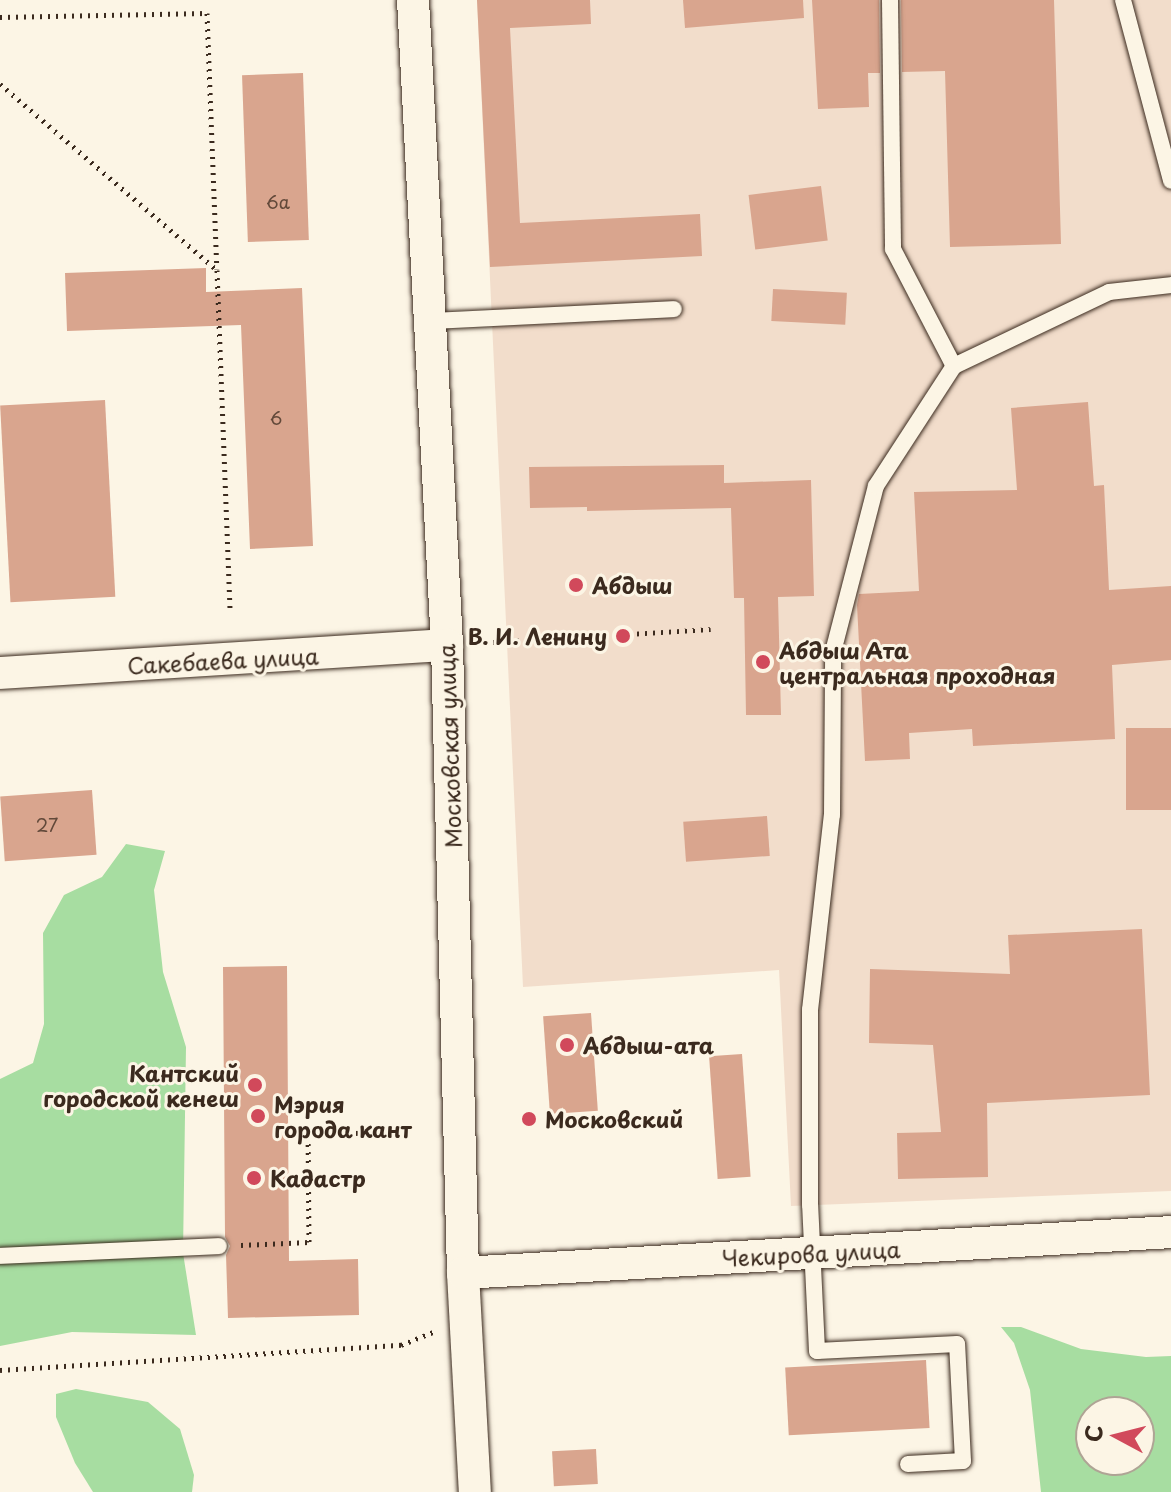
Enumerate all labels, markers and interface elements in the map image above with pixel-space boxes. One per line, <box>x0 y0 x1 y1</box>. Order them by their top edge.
house number: 6а <box>266 191 290 213</box>
house number: 6 <box>270 407 282 429</box>
place label: Абдыш <box>592 572 673 598</box>
marker: Абдыш <box>567 576 585 594</box>
place label: В. И. Ленину <box>467 623 607 649</box>
marker: В. И. Ленину <box>614 627 632 645</box>
place label: Абдыш Ата центральная проходная <box>779 636 1056 688</box>
street label: Сакебаева улица <box>126 642 320 678</box>
street label: Московская улица <box>432 643 466 849</box>
marker: Абдыш Ата центральная проходная <box>754 653 772 671</box>
house number: 27 <box>36 814 58 836</box>
place label: Абдыш-ата <box>583 1032 714 1058</box>
marker: Абдыш-ата <box>558 1036 576 1054</box>
place label: Кантский городской кенеш <box>43 1059 239 1110</box>
marker: Кантский городской кенеш <box>246 1076 264 1094</box>
place label: Мэрия города кант <box>274 1090 412 1142</box>
place label: Московский <box>545 1106 683 1132</box>
marker: Мэрия города кант <box>249 1107 267 1125</box>
marker: Московский <box>520 1110 538 1128</box>
place label: Кадастр <box>270 1165 366 1191</box>
marker: Кадастр <box>245 1169 263 1187</box>
street label: Чекирова улица <box>720 1235 902 1271</box>
north arrow <box>1075 1396 1155 1476</box>
text: С <box>1075 1423 1110 1443</box>

